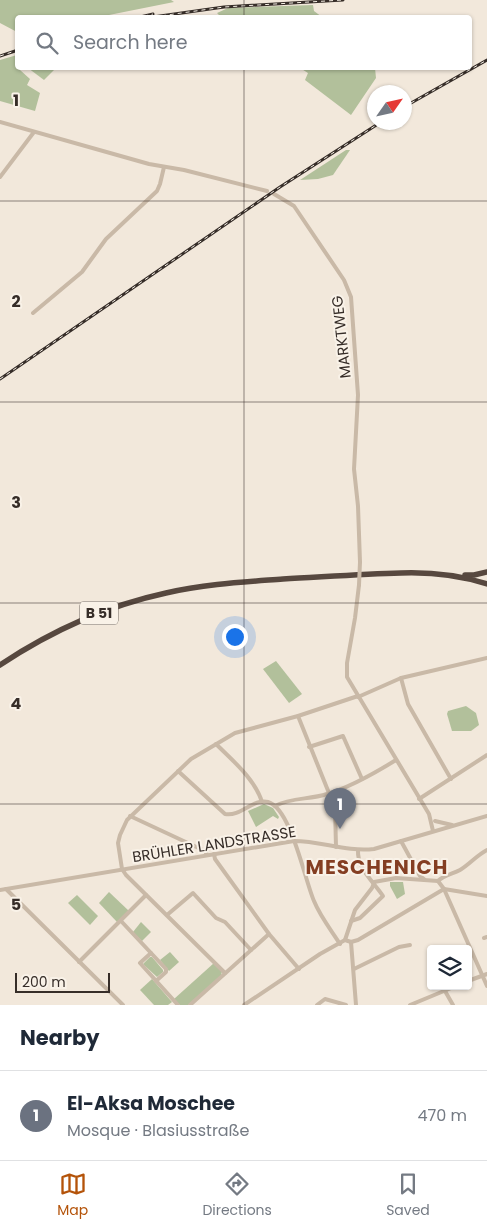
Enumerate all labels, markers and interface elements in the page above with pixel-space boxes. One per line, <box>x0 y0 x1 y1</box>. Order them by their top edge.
search box <box>15 15 472 70</box>
icon: search <box>33 29 61 57</box>
text: Search here <box>73 29 187 56</box>
north arrow <box>367 85 412 130</box>
text: 1 <box>13 89 19 112</box>
text: 2 <box>11 290 21 313</box>
street label: MARKTWEG <box>326 294 356 380</box>
text: 3 <box>11 491 21 514</box>
road number: B 51 <box>80 602 118 624</box>
your location <box>222 624 248 650</box>
text: 4 <box>11 692 22 715</box>
pin: 1 <box>324 788 356 829</box>
street label: BRÜHLER LANDSTRASSE <box>131 821 297 867</box>
district label: MESCHENICH <box>306 853 448 881</box>
text: 5 <box>11 893 21 916</box>
map controls <box>427 945 472 990</box>
button: layers <box>427 945 472 990</box>
scale bar <box>15 970 110 993</box>
text: 200 m <box>22 972 66 992</box>
text: Nearby <box>20 1023 100 1052</box>
text: El-Aksa Moschee <box>67 1090 235 1117</box>
text: 1 <box>33 1104 39 1127</box>
text: 470 m <box>417 1104 467 1127</box>
text: Mosque · Blasiusstraße <box>67 1119 250 1142</box>
tab: Map <box>57 1170 88 1221</box>
tab: Directions <box>202 1170 272 1221</box>
tab: Saved <box>386 1170 430 1221</box>

